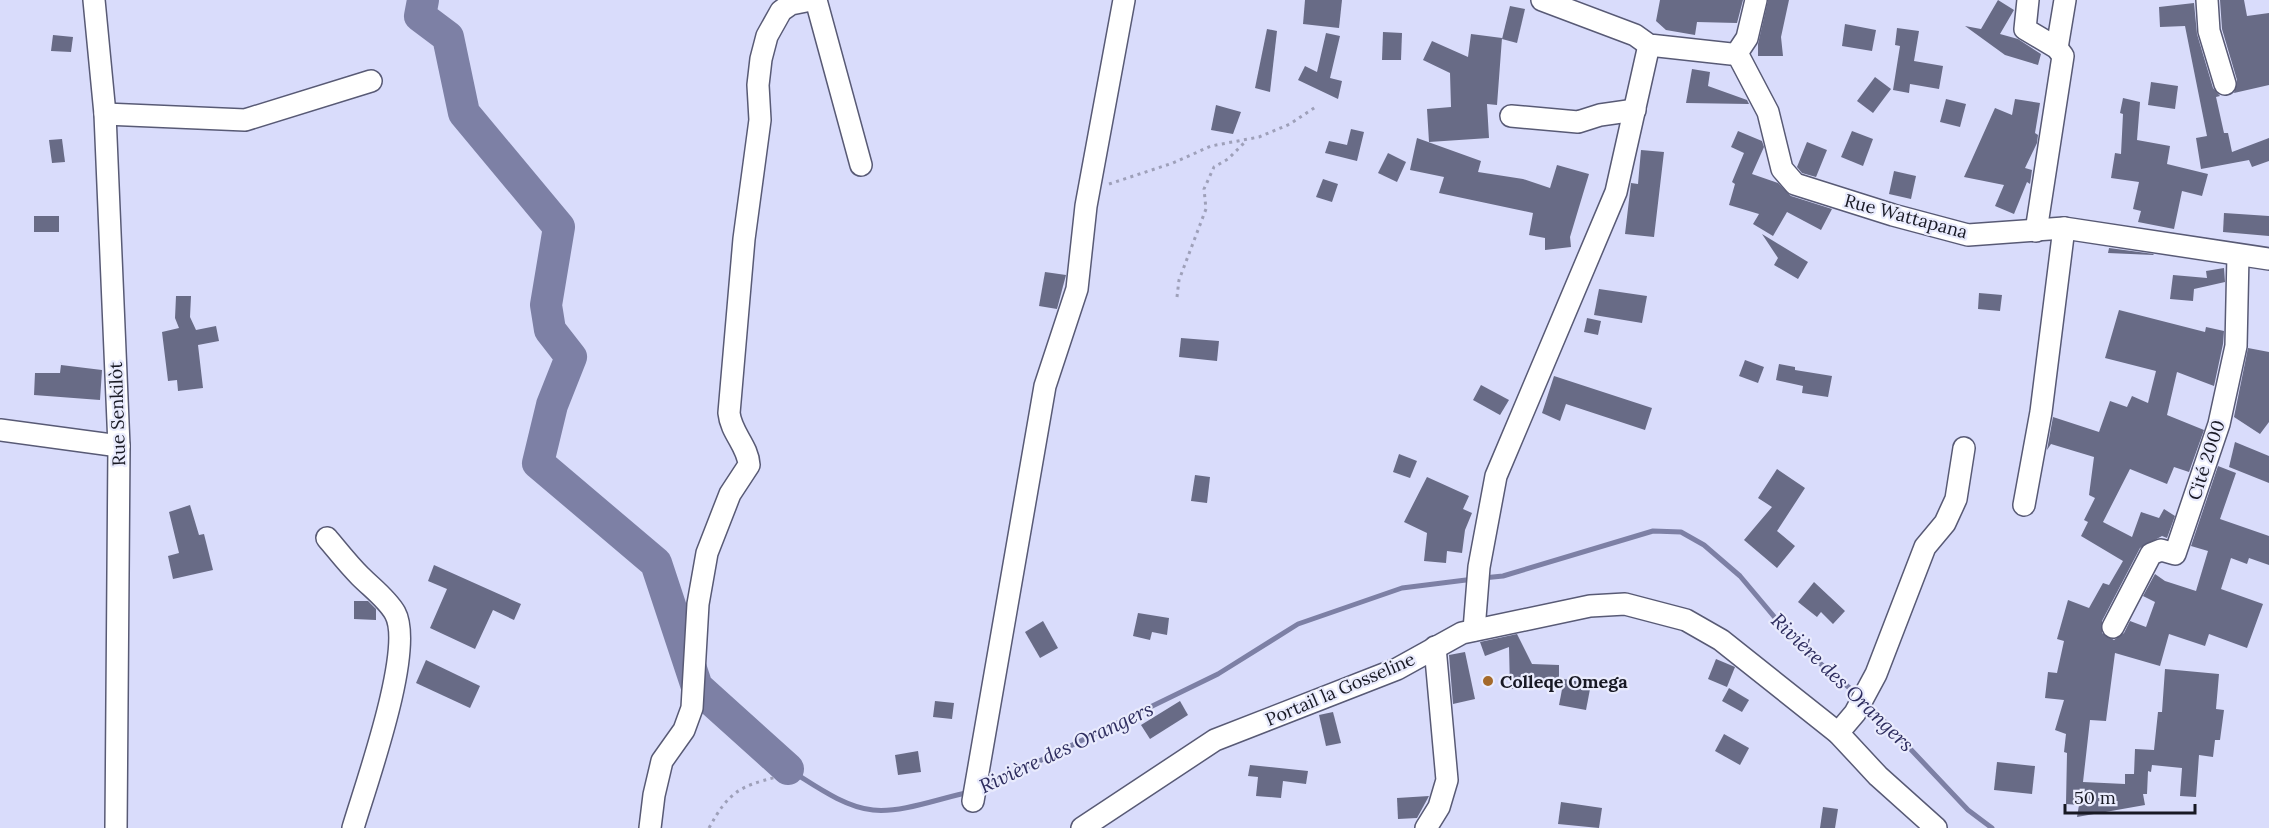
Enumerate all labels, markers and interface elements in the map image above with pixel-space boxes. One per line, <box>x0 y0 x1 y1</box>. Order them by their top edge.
street label: Rue Wattapana <box>1842 189 1970 243</box>
street label: Rue Senkilòt <box>104 361 130 467</box>
street label: Cité 2000 <box>2182 417 2230 503</box>
water label: Rivière des Orangers <box>1766 607 1920 757</box>
street label: Portail la Gosseline <box>1262 647 1419 731</box>
place label: Colleqe Omega <box>1500 670 1628 693</box>
marker: Colleqe Omega <box>1481 674 1495 688</box>
water label: Rivière des Orangers <box>975 696 1157 798</box>
scale bar <box>2065 777 2196 815</box>
text: 50 m <box>2074 786 2116 809</box>

